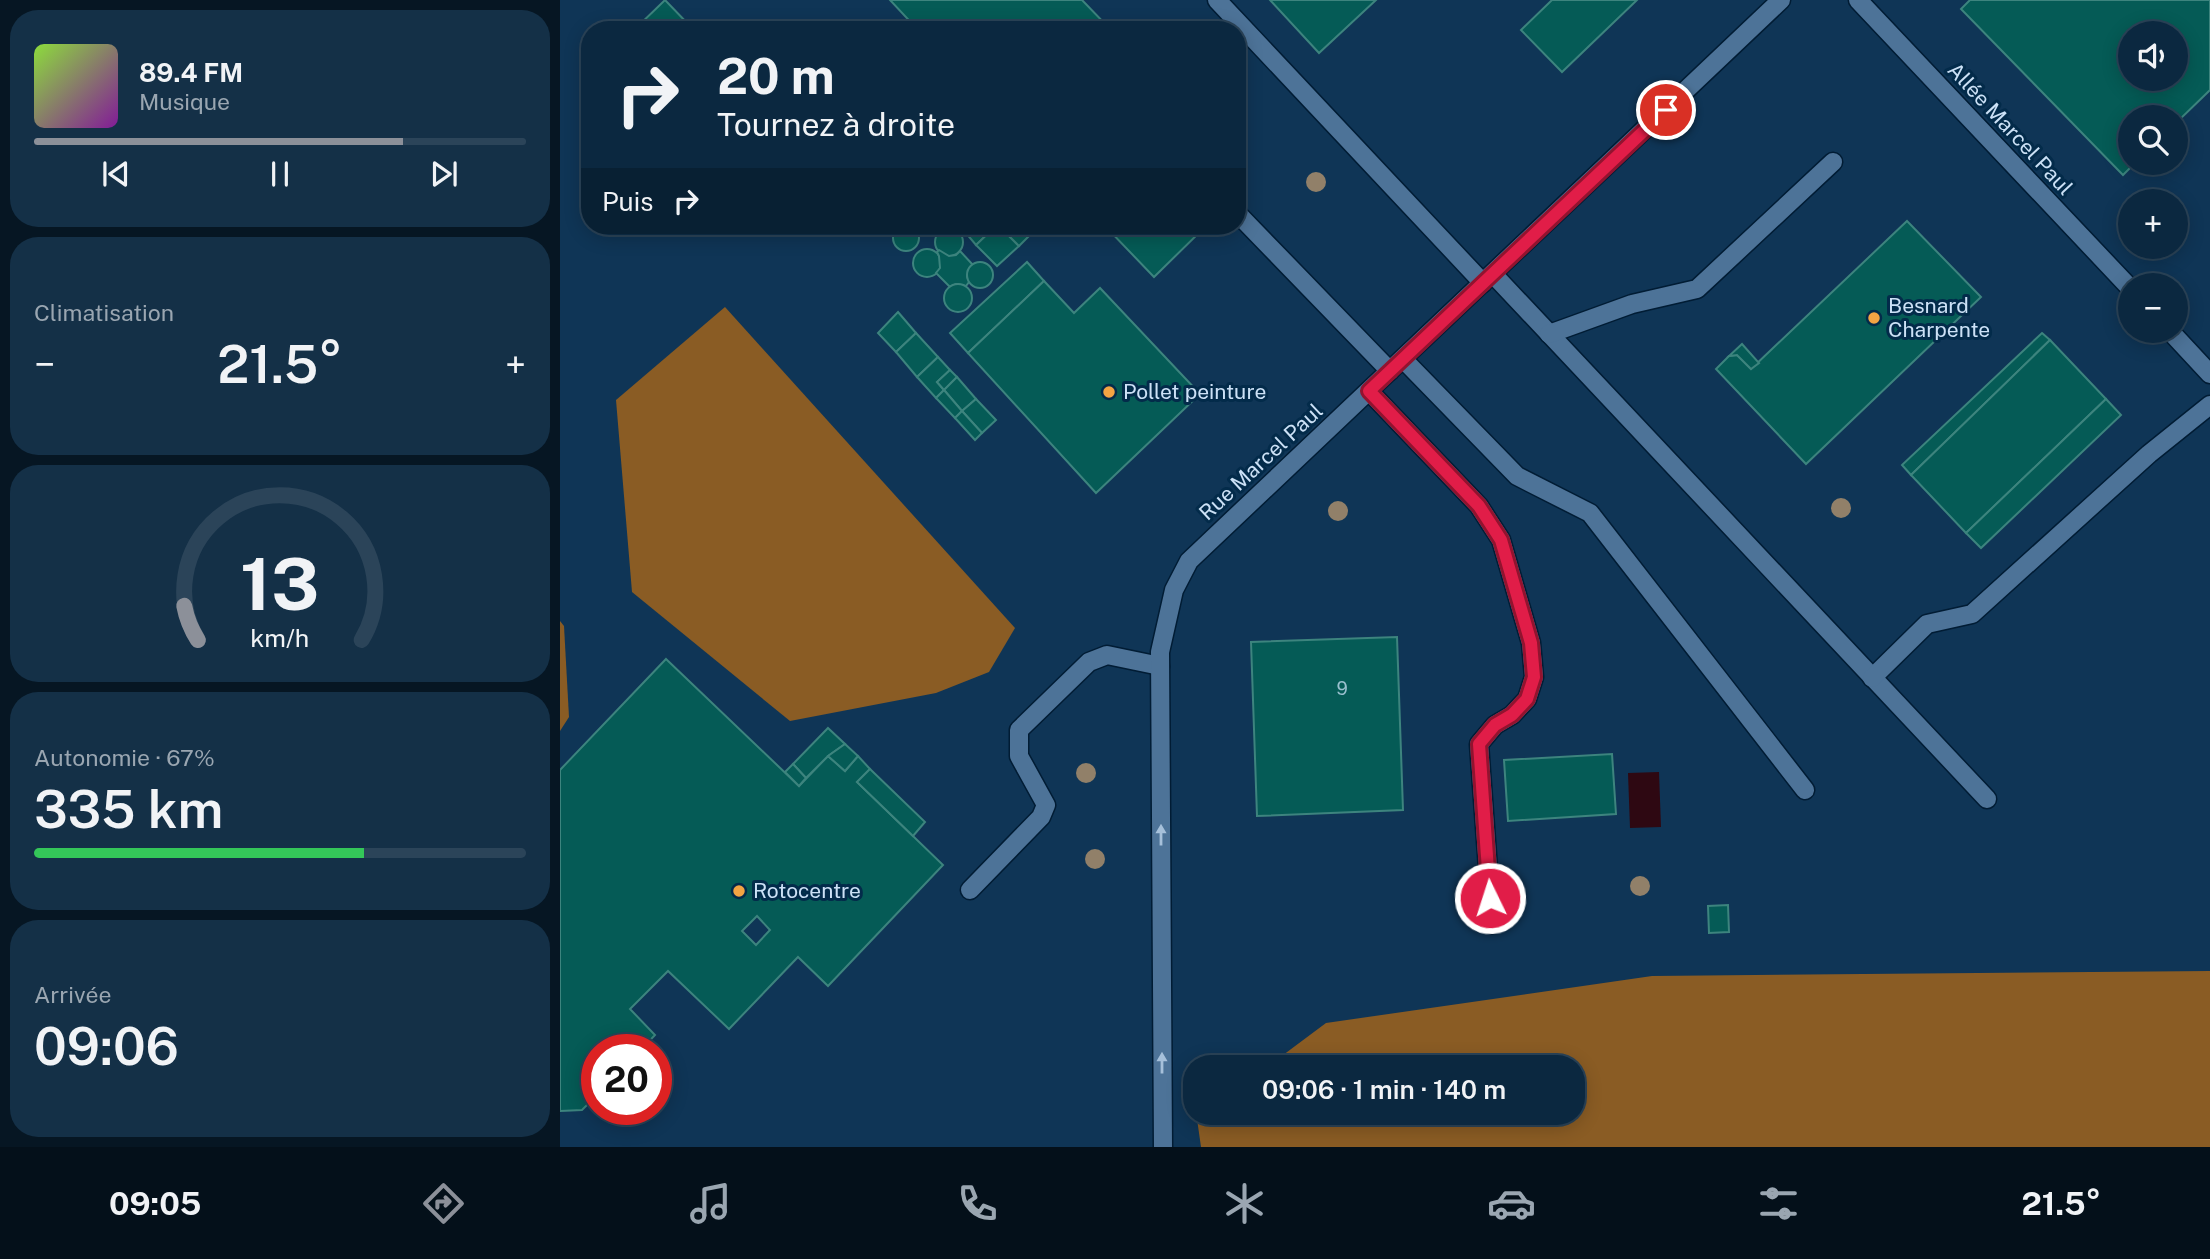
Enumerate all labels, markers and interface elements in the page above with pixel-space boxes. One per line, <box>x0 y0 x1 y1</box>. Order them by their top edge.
map controls <box>2118 21 2188 343</box>
button: sound <box>2118 21 2188 91</box>
text: 20 m <box>717 47 835 105</box>
icon: right <box>602 49 693 140</box>
text: 89.4 FM <box>139 57 243 88</box>
street label: Allée Marcel Paul <box>1943 57 2078 200</box>
pin <box>1636 80 1696 140</box>
text: Musique <box>139 88 230 115</box>
icon: arrive <box>1647 91 1685 129</box>
button: search <box>2118 105 2188 175</box>
text: Tournez à droite <box>717 106 955 143</box>
icon: previous <box>97 155 135 193</box>
icon: pause <box>261 155 299 193</box>
icon: next <box>425 155 463 193</box>
icon: right <box>667 182 705 220</box>
text: Puis <box>602 186 653 217</box>
button: + <box>2118 189 2188 259</box>
button: − <box>2118 273 2188 343</box>
place label: Besnard Charpente <box>1888 293 1990 342</box>
text: Climatisation <box>34 299 174 326</box>
marker: Besnard Charpente <box>1866 310 1882 326</box>
text: 21.5° <box>217 334 343 395</box>
text: − <box>34 342 55 387</box>
text: + <box>505 342 526 387</box>
place label: Pollet peinture <box>1123 379 1266 404</box>
marker: Pollet peinture <box>1101 384 1117 400</box>
street label: Rue Marcel Paul <box>1194 398 1327 525</box>
text: 13 <box>240 541 320 626</box>
text: km/h <box>251 622 309 652</box>
house number: 9 <box>1336 678 1348 699</box>
text: Autonomie · 67% <box>34 744 215 771</box>
text: 335 km <box>34 779 223 840</box>
one-way arrow <box>1155 824 1167 846</box>
position arrow <box>1453 861 1527 935</box>
place label: Rotocentre <box>753 878 861 903</box>
marker: Rotocentre <box>731 883 747 899</box>
text: Arrivée <box>34 981 111 1008</box>
text: 09:06 <box>34 1016 179 1077</box>
speed limit sign: 20 <box>581 1034 672 1125</box>
one-way arrow <box>1157 1051 1168 1073</box>
text: 09:06 · 1 min · 140 m <box>1262 1074 1506 1105</box>
icon: directions <box>419 1179 468 1228</box>
icon: music <box>686 1179 735 1228</box>
icon: phone <box>953 1179 1002 1228</box>
icon: climate <box>1220 1179 1269 1228</box>
icon: car <box>1487 1179 1536 1228</box>
icon: filters <box>1754 1179 1803 1228</box>
text: 09:05 <box>109 1185 201 1222</box>
text: 21.5° <box>2021 1185 2101 1222</box>

